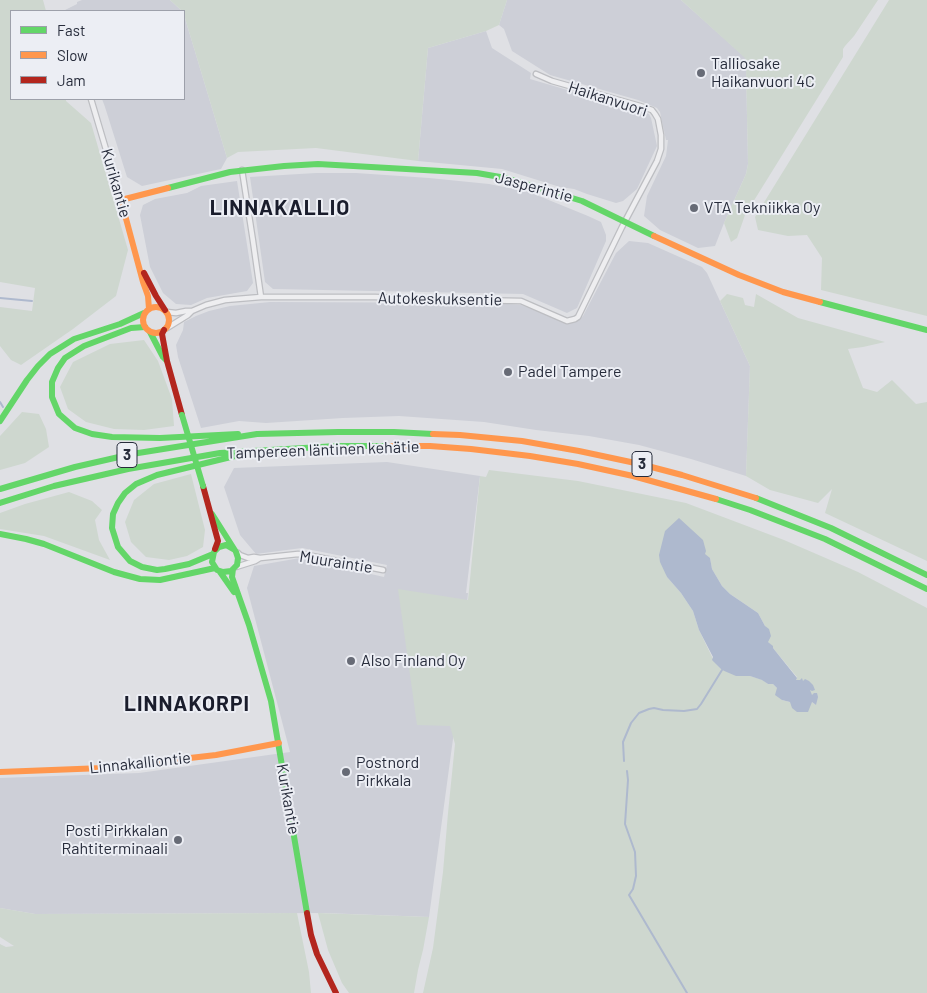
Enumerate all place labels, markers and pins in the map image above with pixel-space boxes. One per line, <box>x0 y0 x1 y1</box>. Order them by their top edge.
place label: Talliosake Haikanvuori 4C <box>711 54 815 92</box>
marker: Talliosake Haikanvuori 4C <box>695 67 707 79</box>
place label: VTA Tekniikka Oy <box>704 198 820 218</box>
marker: VTA Tekniikka Oy <box>688 202 700 214</box>
place label: Padel Tampere <box>518 362 622 382</box>
marker: Padel Tampere <box>502 366 514 378</box>
place label: Also Finland Oy <box>361 651 465 671</box>
marker: Also Finland Oy <box>345 655 357 667</box>
place label: Postnord Pirkkala <box>356 753 419 791</box>
marker: Postnord Pirkkala <box>340 766 352 778</box>
place label: Posti Pirkkalan Rahtiterminaali <box>62 821 168 859</box>
marker: Posti Pirkkalan Rahtiterminaali <box>172 834 184 846</box>

